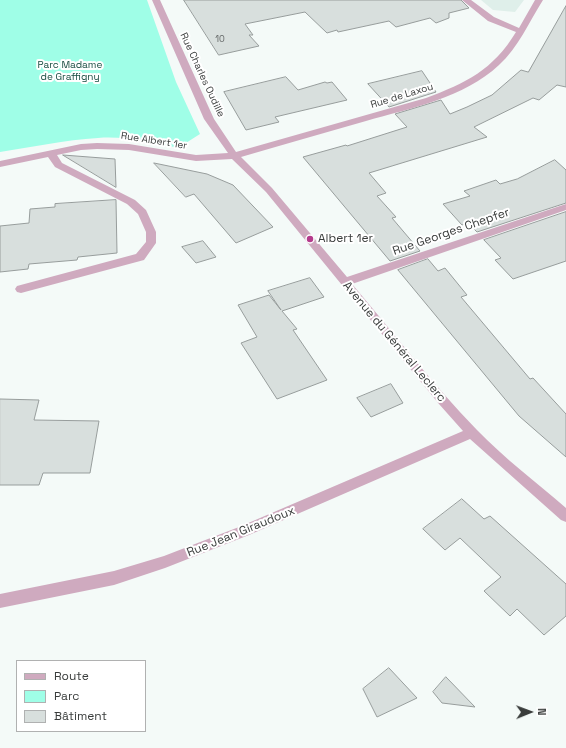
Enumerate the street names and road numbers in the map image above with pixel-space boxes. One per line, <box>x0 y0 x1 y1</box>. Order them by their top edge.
street label: Rue Charles Oudille <box>177 31 227 119</box>
street label: Rue de Laxou <box>369 81 435 111</box>
street label: Rue Albert 1er <box>120 130 188 152</box>
street label: Rue Georges Chepfer <box>391 205 511 259</box>
street label: Avenue du Général Leclerc <box>339 279 449 405</box>
street label: Rue Jean Giraudoux <box>185 504 297 560</box>

